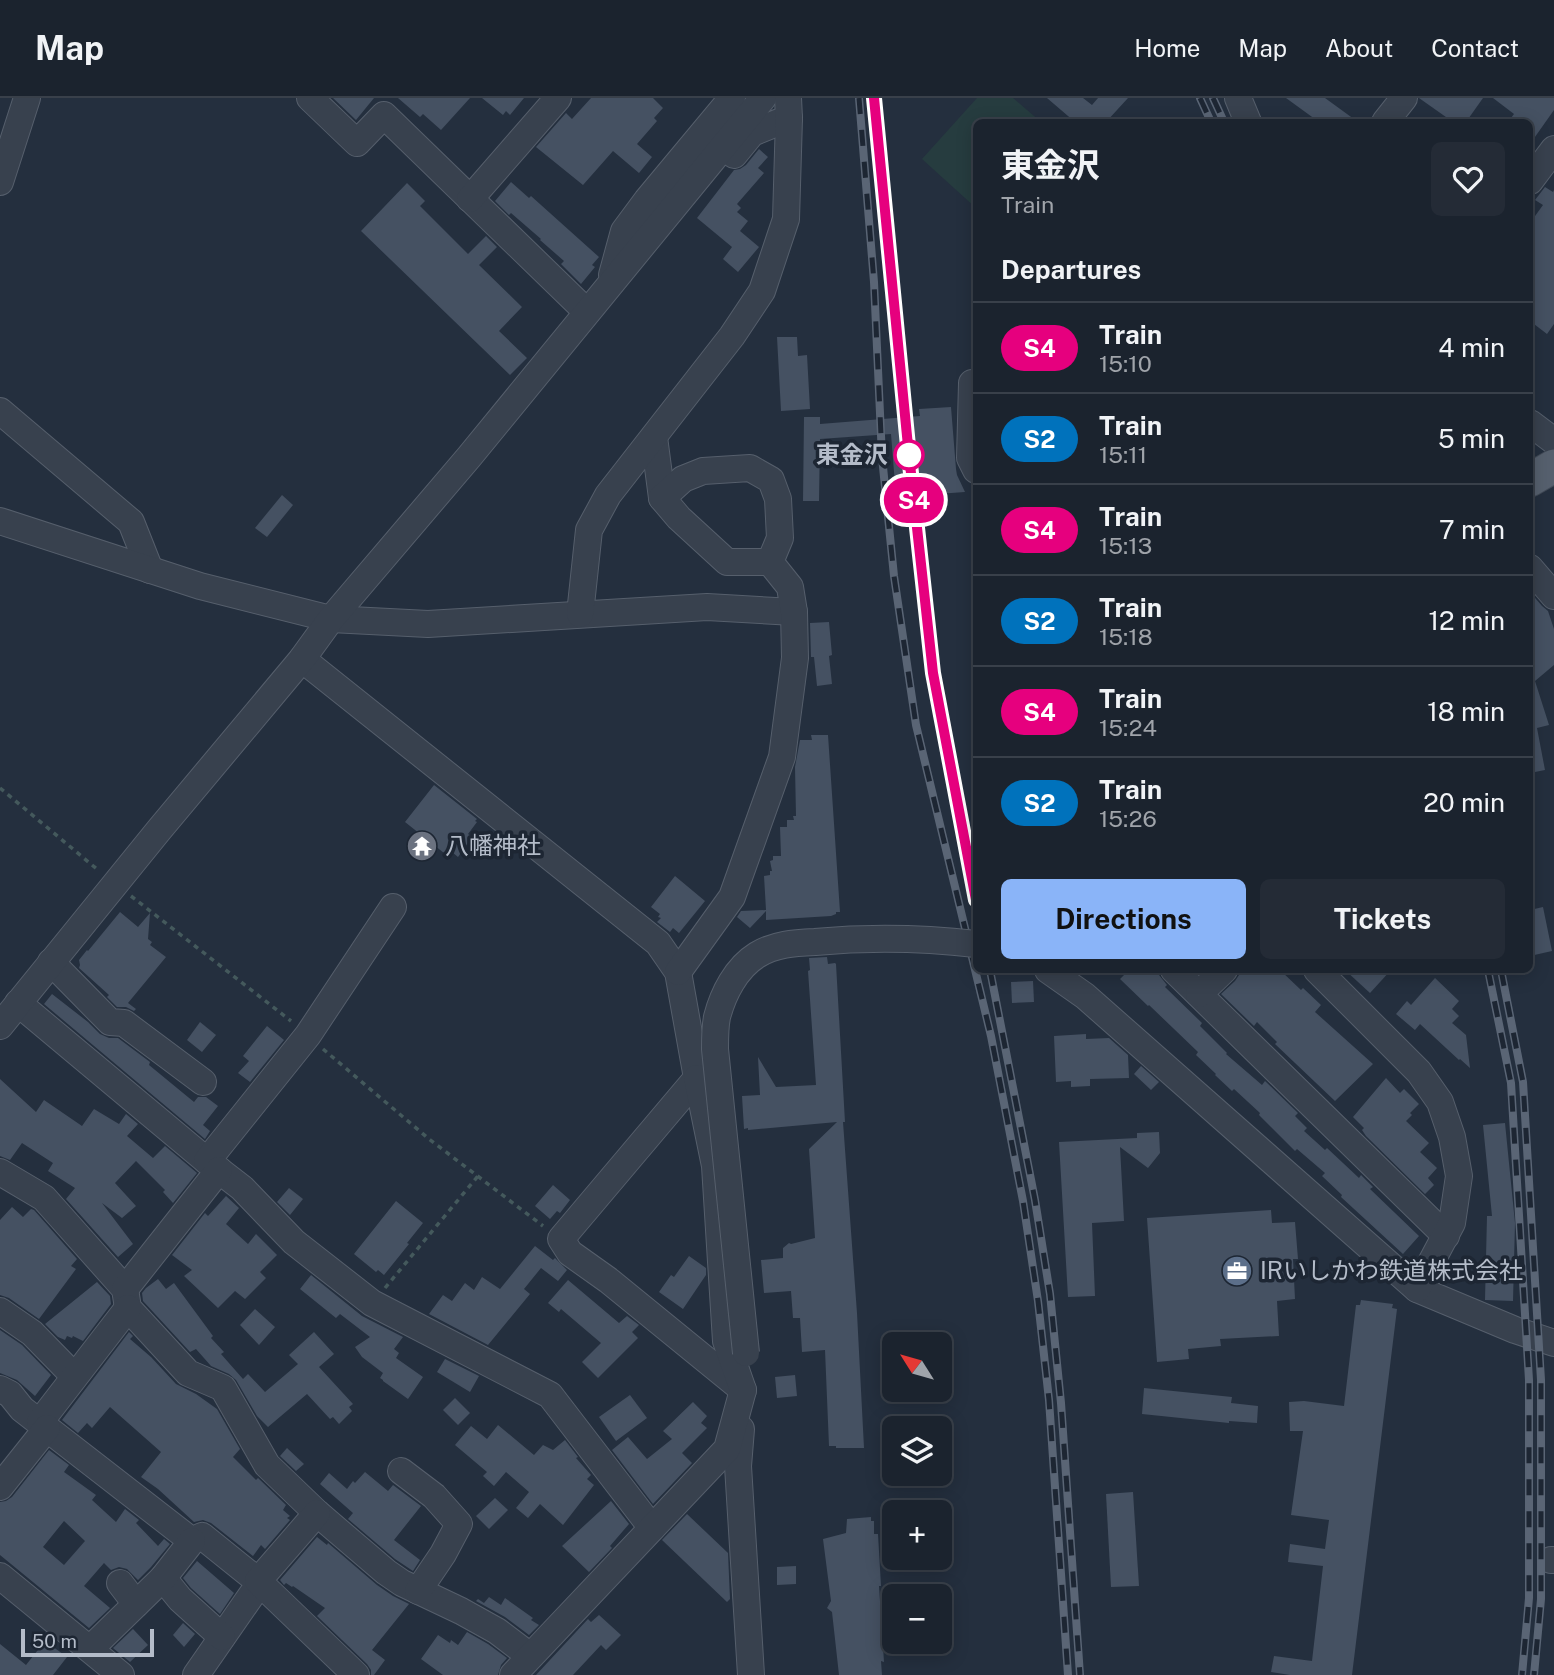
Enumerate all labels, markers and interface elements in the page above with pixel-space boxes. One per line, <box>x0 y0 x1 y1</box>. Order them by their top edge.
text: Map <box>35 29 104 67</box>
text: Home <box>1134 34 1200 62</box>
text: Map <box>1238 34 1287 62</box>
text: About <box>1325 34 1393 62</box>
text: Contact <box>1431 34 1519 62</box>
button: heart <box>1431 142 1505 216</box>
text: 東金沢 <box>1001 146 1100 184</box>
text: Train <box>1001 191 1054 218</box>
text: Departures <box>1001 254 1141 285</box>
text: Train <box>1099 319 1162 350</box>
text: 4 min <box>1438 332 1505 363</box>
text: S4 <box>1023 334 1056 362</box>
text: 15:10 <box>1099 350 1152 377</box>
text: Train <box>1099 410 1162 441</box>
text: 5 min <box>1438 423 1505 454</box>
text: S2 <box>1024 425 1055 453</box>
place label: 東金沢 <box>816 440 888 468</box>
marker: 東金沢 <box>894 440 924 470</box>
text: 15:11 <box>1099 441 1147 468</box>
line badge: S4 <box>883 477 946 523</box>
text: S4 <box>898 486 930 514</box>
text: Train <box>1099 501 1162 532</box>
text: 7 min <box>1439 514 1505 545</box>
text: S4 <box>1023 516 1056 544</box>
text: 15:13 <box>1099 532 1152 559</box>
text: Train <box>1099 592 1162 623</box>
text: 12 min <box>1429 605 1505 636</box>
text: S2 <box>1024 607 1055 635</box>
text: 15:18 <box>1099 623 1153 650</box>
text: Train <box>1099 683 1162 714</box>
text: 18 min <box>1427 696 1505 727</box>
text: S4 <box>1023 698 1056 726</box>
text: 15:24 <box>1099 714 1157 741</box>
text: Train <box>1099 774 1162 805</box>
text: 20 min <box>1423 787 1505 818</box>
text: S2 <box>1024 789 1055 817</box>
text: 15:26 <box>1099 805 1157 832</box>
temple icon: 八幡神社 <box>405 829 439 863</box>
place label: 八幡神社 <box>445 831 541 859</box>
button: Directions <box>1001 879 1246 959</box>
button: Tickets <box>1260 879 1505 959</box>
office icon: IRいしかわ鉄道株式会社 <box>1220 1254 1254 1288</box>
place label: IRいしかわ鉄道株式会社 <box>1260 1256 1523 1284</box>
north arrow <box>882 1332 952 1402</box>
map controls <box>882 1332 952 1654</box>
button: layers <box>882 1416 952 1486</box>
button: + <box>882 1500 952 1570</box>
button: − <box>882 1584 952 1654</box>
scale bar <box>21 1626 154 1658</box>
text: 50 m <box>32 1630 77 1652</box>

